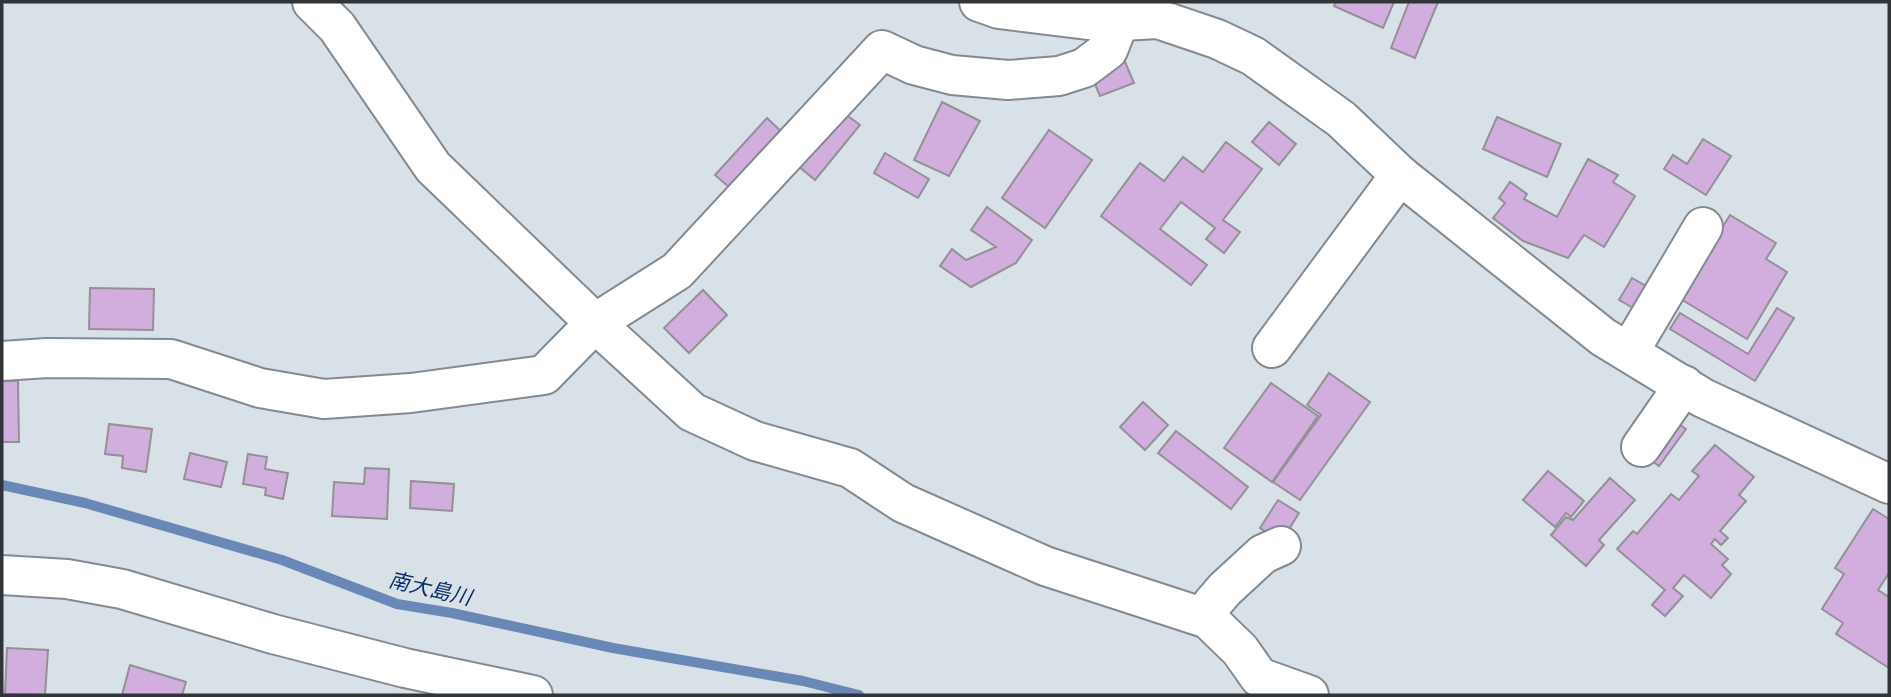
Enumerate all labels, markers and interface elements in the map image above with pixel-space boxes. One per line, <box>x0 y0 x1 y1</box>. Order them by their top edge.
water label: 南大島川 <box>386 568 476 612</box>

